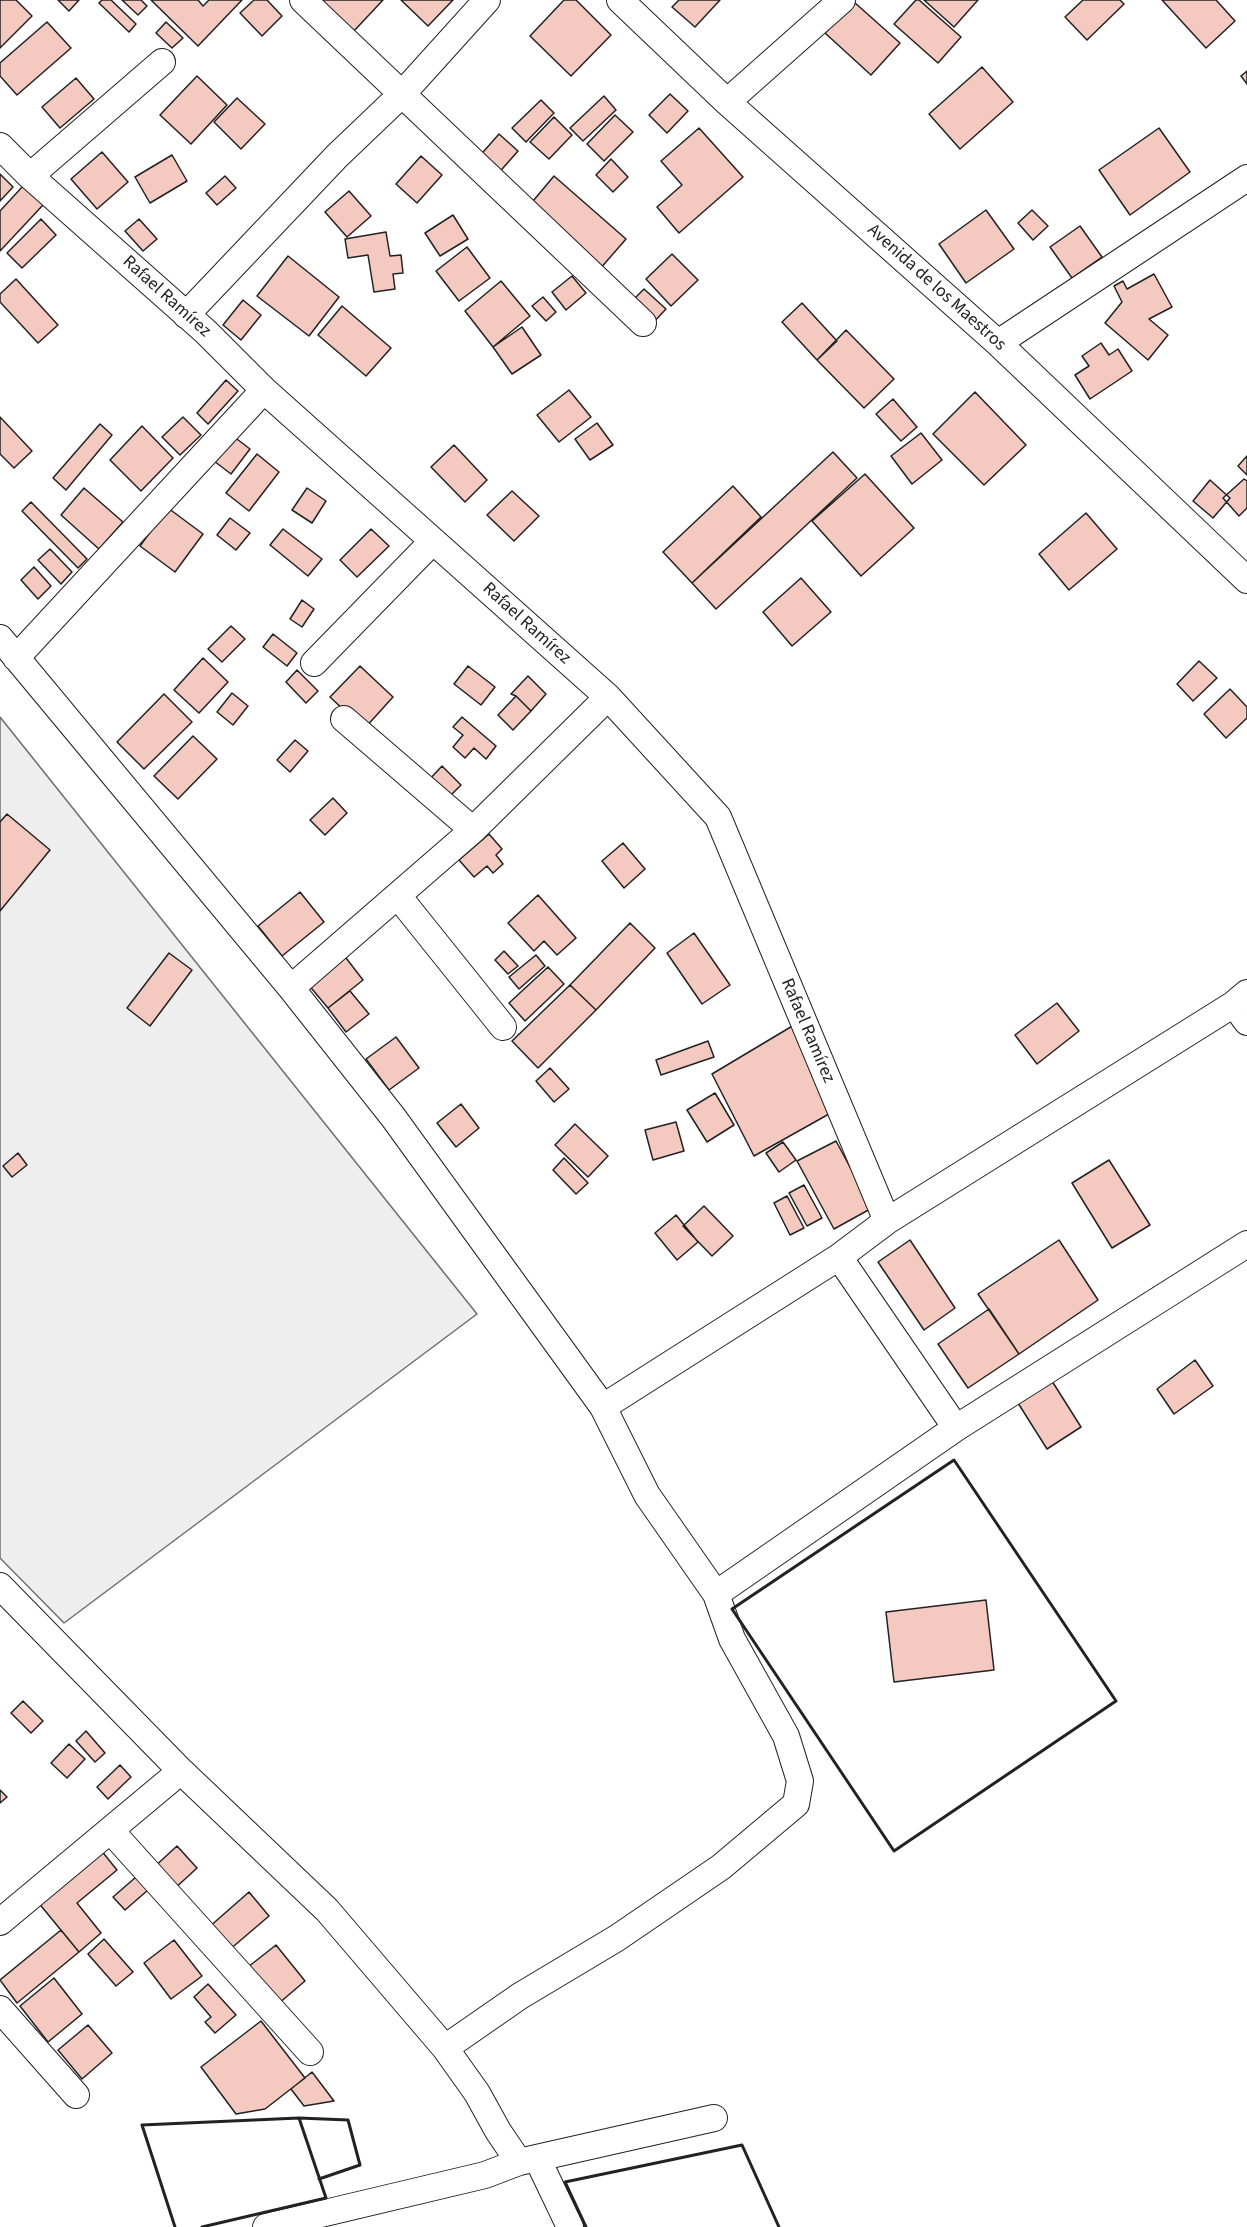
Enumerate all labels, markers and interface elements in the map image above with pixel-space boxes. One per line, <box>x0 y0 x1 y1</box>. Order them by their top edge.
street label: Avenida de los Maestros <box>862 220 1010 356</box>
street label: Rafael Ramírez <box>117 252 215 342</box>
street label: Rafael Ramírez <box>477 579 575 669</box>
street label: Rafael Ramírez <box>775 975 839 1087</box>

